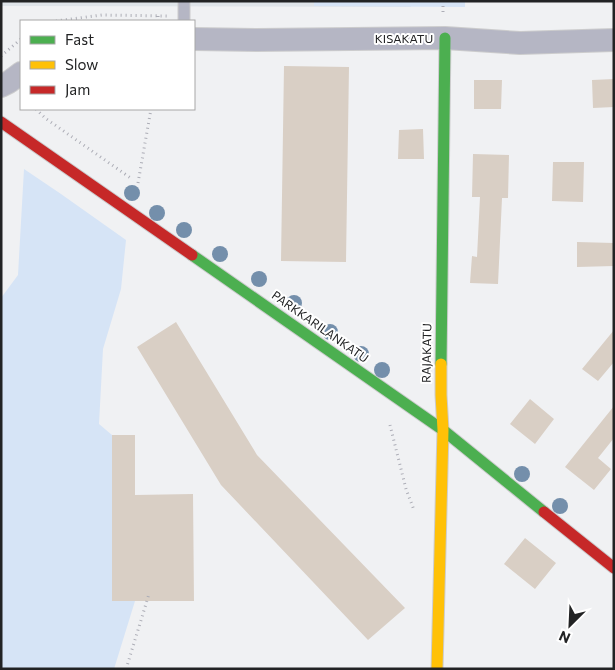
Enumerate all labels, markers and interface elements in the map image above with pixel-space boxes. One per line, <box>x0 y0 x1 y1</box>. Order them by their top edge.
legend <box>20 20 195 110</box>
text: Fast <box>65 30 94 48</box>
street label: KISAKATU <box>375 31 433 45</box>
text: Slow <box>65 55 98 73</box>
text: Jam <box>65 80 90 98</box>
street label: PARKKARILANKATU <box>269 287 372 365</box>
street label: RAJAKATU <box>418 323 435 383</box>
north arrow <box>545 600 595 650</box>
text: N <box>556 627 573 647</box>

